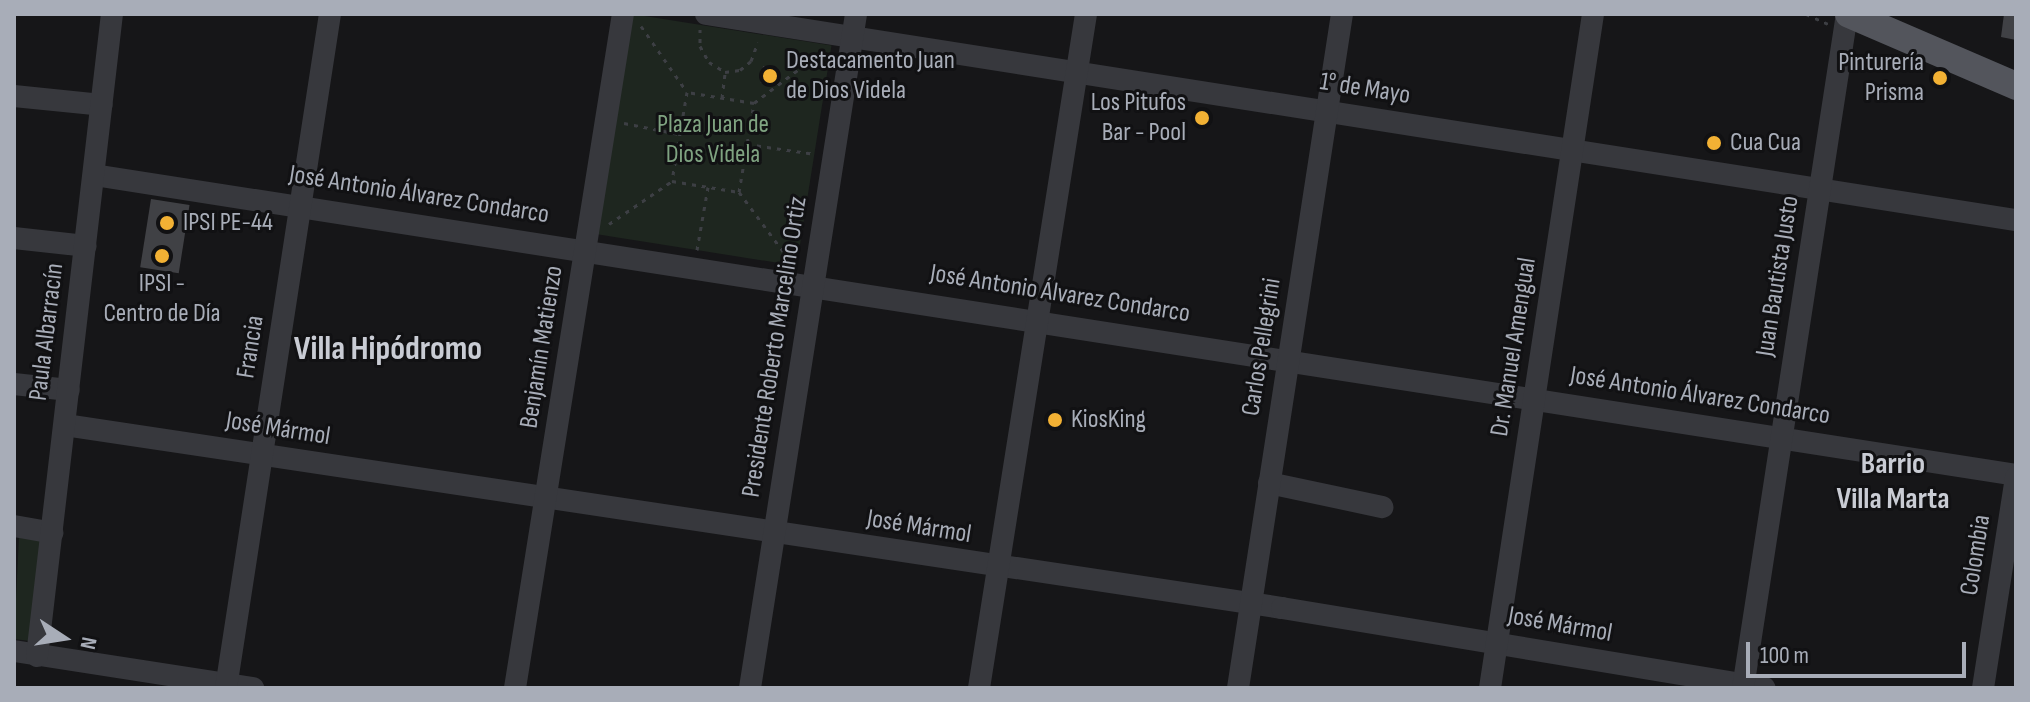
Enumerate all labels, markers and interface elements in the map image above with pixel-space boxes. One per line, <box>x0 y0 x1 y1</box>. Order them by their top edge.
place label: Destacamento Juan de Dios Videla <box>786 45 955 106</box>
place label: Pinturería Prisma <box>1838 47 1924 108</box>
street label: 1° de Mayo <box>1318 66 1412 112</box>
marker: Destacamento Juan de Dios Videla <box>761 67 779 85</box>
marker: Pinturería Prisma <box>1931 69 1949 87</box>
place label: Los Pitufos Bar - Pool <box>1091 87 1186 148</box>
park label: Plaza Juan de Dios Videla <box>657 109 769 170</box>
marker: Los Pitufos Bar - Pool <box>1193 109 1211 127</box>
place label: Cua Cua <box>1730 127 1801 159</box>
marker: Cua Cua <box>1705 134 1723 152</box>
street label: José Antonio Álvarez Condarco <box>287 159 551 231</box>
street label: Presidente Roberto Marcelino Ortiz <box>736 194 814 500</box>
street label: Juan Bautista Justo <box>1750 194 1806 358</box>
place label: IPSI PE-44 <box>183 207 273 239</box>
marker: IPSI PE-44 <box>158 214 176 232</box>
marker: IPSI - Centro de Día <box>153 247 171 265</box>
street label: Dr. Manuel Amengual <box>1484 255 1544 439</box>
street label: José Antonio Álvarez Condarco <box>928 258 1192 330</box>
street label: Paula Albarracín <box>23 261 71 403</box>
street label: Benjamín Matienzo <box>514 263 570 431</box>
place label: IPSI - Centro de Día <box>103 268 221 330</box>
street label: Carlos Pellegrini <box>1236 276 1288 418</box>
street label: Francia <box>231 313 271 381</box>
district label: Villa Hipódromo <box>294 329 482 369</box>
street label: José Antonio Álvarez Condarco <box>1568 360 1832 432</box>
place label: KiosKing <box>1071 404 1146 436</box>
street label: José Mármol <box>224 405 332 453</box>
marker: KiosKing <box>1046 411 1064 429</box>
district label: Barrio Villa Marta <box>1836 446 1950 516</box>
street label: José Mármol <box>865 503 973 551</box>
street label: Colombia <box>1954 512 1998 598</box>
north arrow <box>24 598 104 678</box>
street label: José Mármol <box>1505 600 1615 650</box>
scale bar <box>1750 626 1970 676</box>
text: N <box>74 635 102 652</box>
text: 100 m <box>1760 641 1809 670</box>

